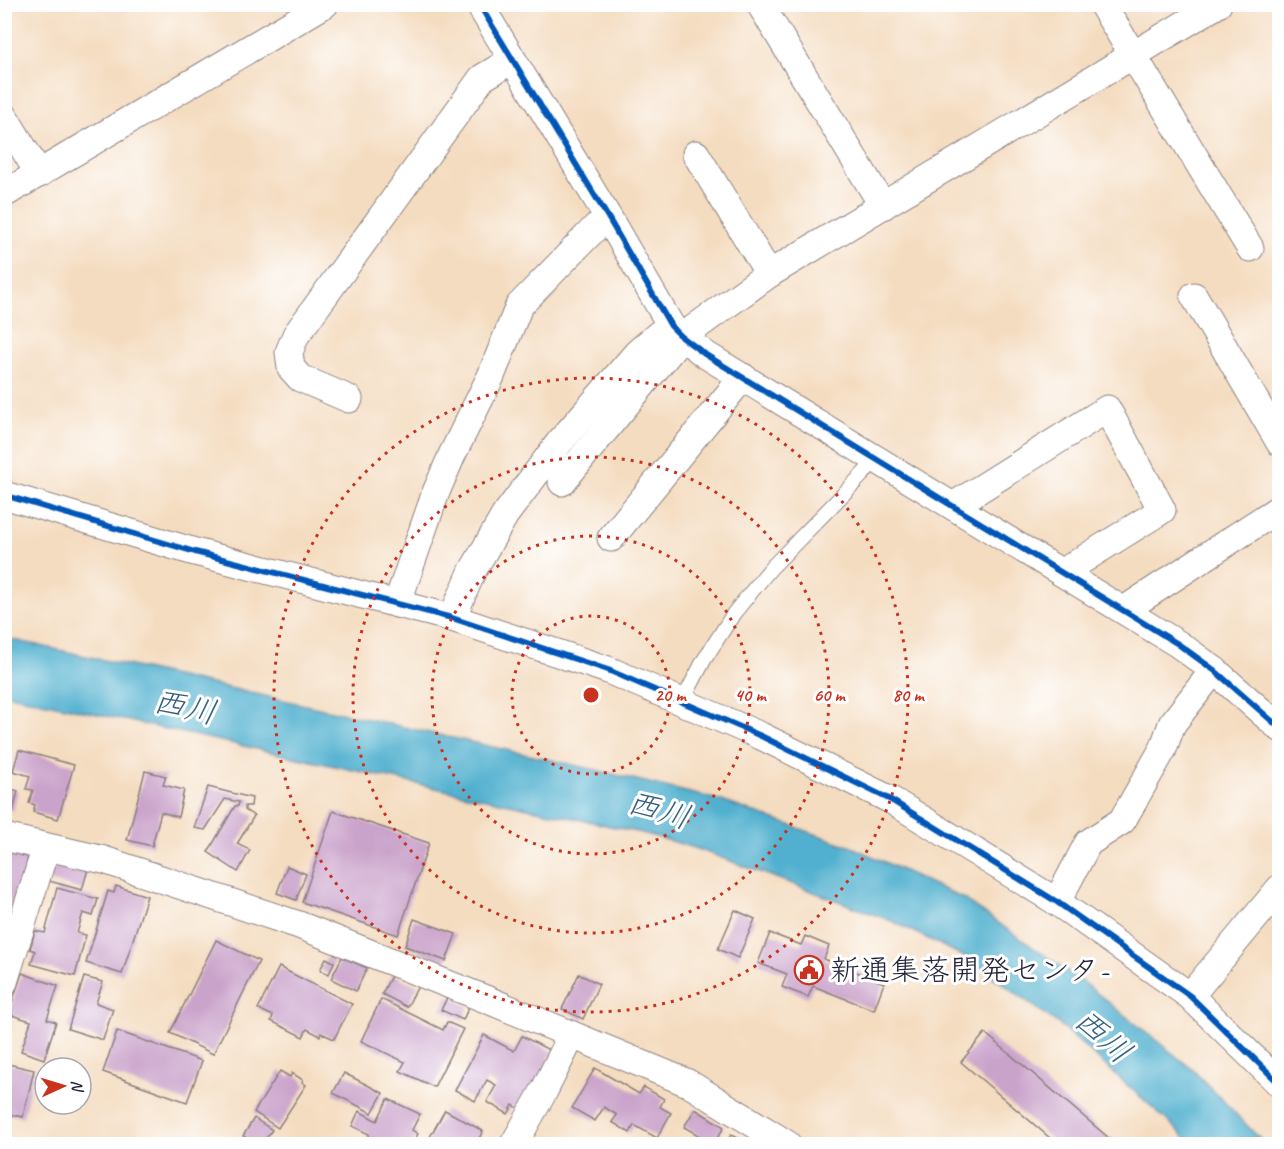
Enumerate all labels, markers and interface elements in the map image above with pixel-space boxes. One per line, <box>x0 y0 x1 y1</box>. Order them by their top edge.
water label: 西川 <box>149 680 221 734</box>
text: 20 m <box>655 684 687 706</box>
text: 40 m <box>735 684 767 706</box>
text: 60 m <box>813 684 846 706</box>
text: 80 m <box>893 684 925 706</box>
centre of rings <box>581 685 601 705</box>
water label: 西川 <box>623 781 695 839</box>
place label: 新通集落開発センタ- <box>830 951 1110 989</box>
public building icon: 新通集落開発センタ- <box>793 954 825 986</box>
water label: 西川 <box>1065 1000 1141 1072</box>
north arrow <box>33 1056 93 1116</box>
text: N <box>67 1079 88 1094</box>

